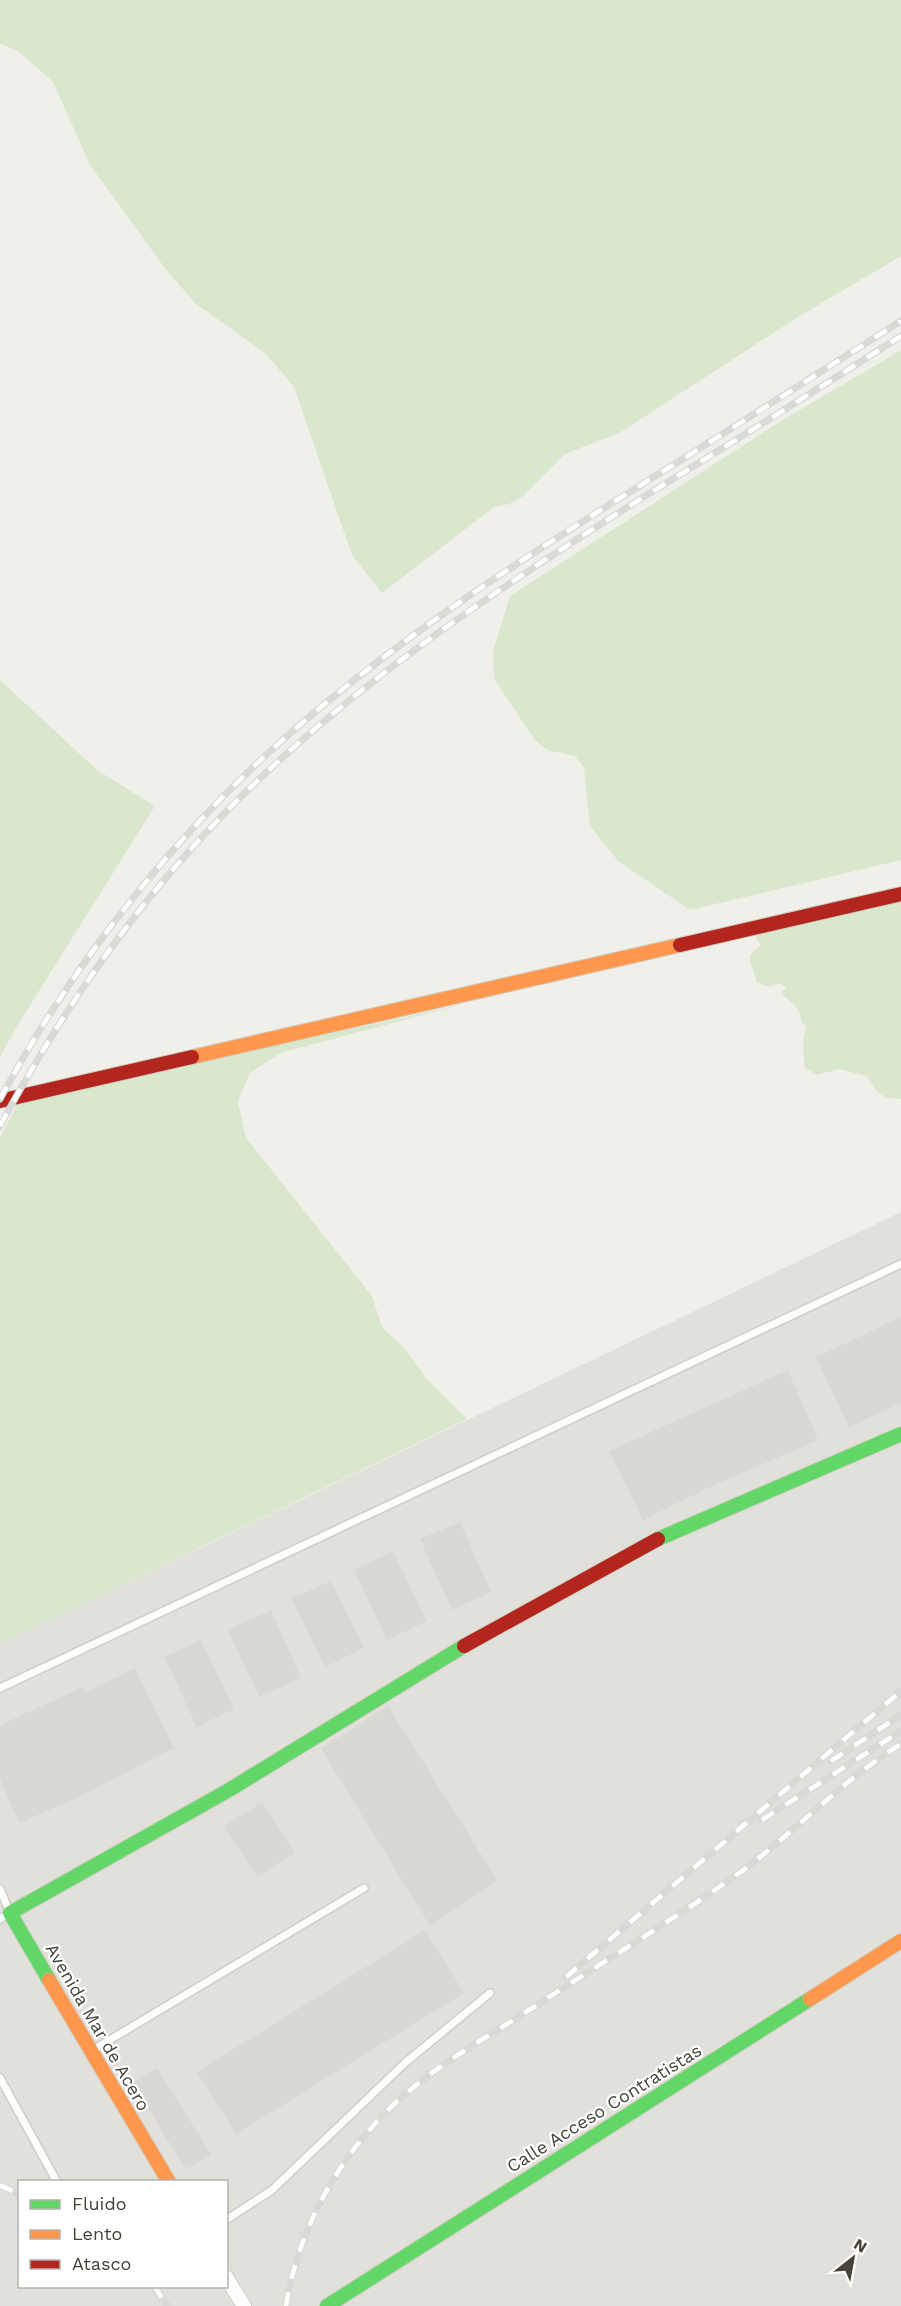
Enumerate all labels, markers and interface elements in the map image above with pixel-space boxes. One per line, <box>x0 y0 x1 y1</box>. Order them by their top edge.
street label: Avenida Mar de Acero <box>41 1940 155 2114</box>
street label: Calle Acceso Contratistas <box>503 2039 705 2177</box>
legend <box>18 2180 228 2288</box>
text: Fluido <box>72 2193 126 2214</box>
text: Lento <box>72 2223 122 2244</box>
north arrow <box>823 2228 883 2288</box>
text: N <box>850 2234 870 2257</box>
text: Atasco <box>72 2253 131 2274</box>

